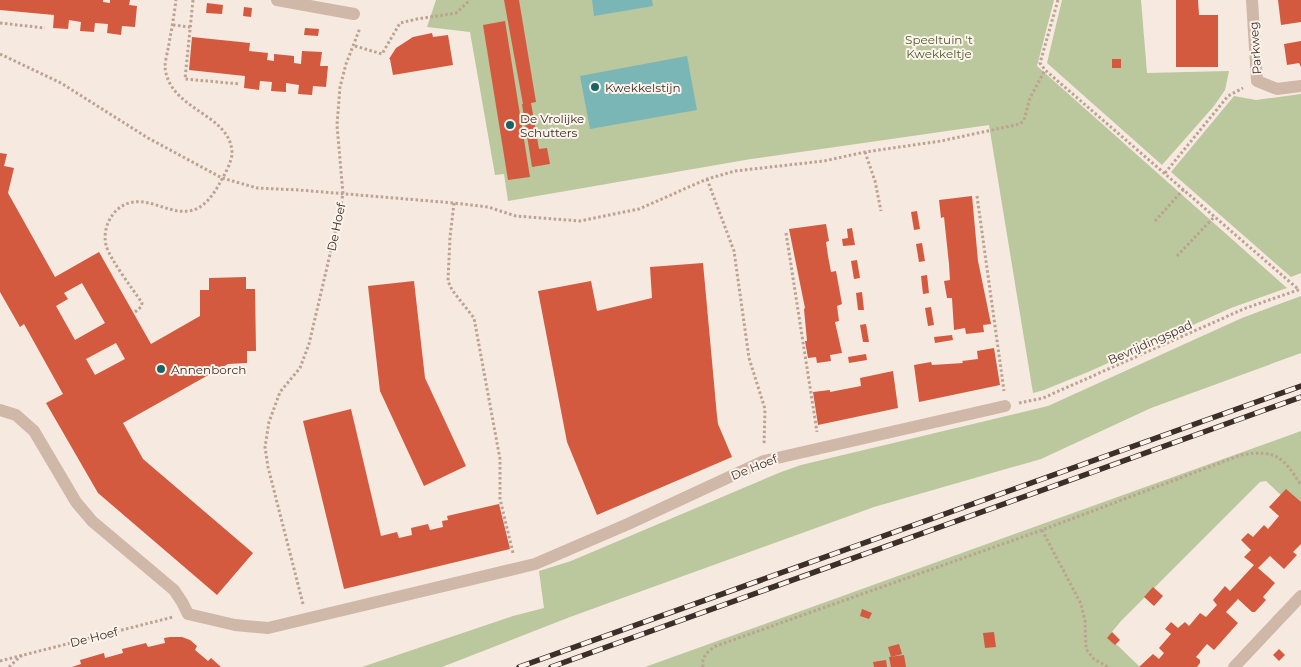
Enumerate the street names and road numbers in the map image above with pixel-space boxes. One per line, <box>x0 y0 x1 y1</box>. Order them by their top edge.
street label: Parkweg <box>1246 21 1264 75</box>
street label: De Hoef <box>324 201 349 252</box>
street label: Bevrijdingspad <box>1105 317 1195 367</box>
street label: De Hoef <box>729 451 780 483</box>
street label: De Hoef <box>68 624 120 650</box>

